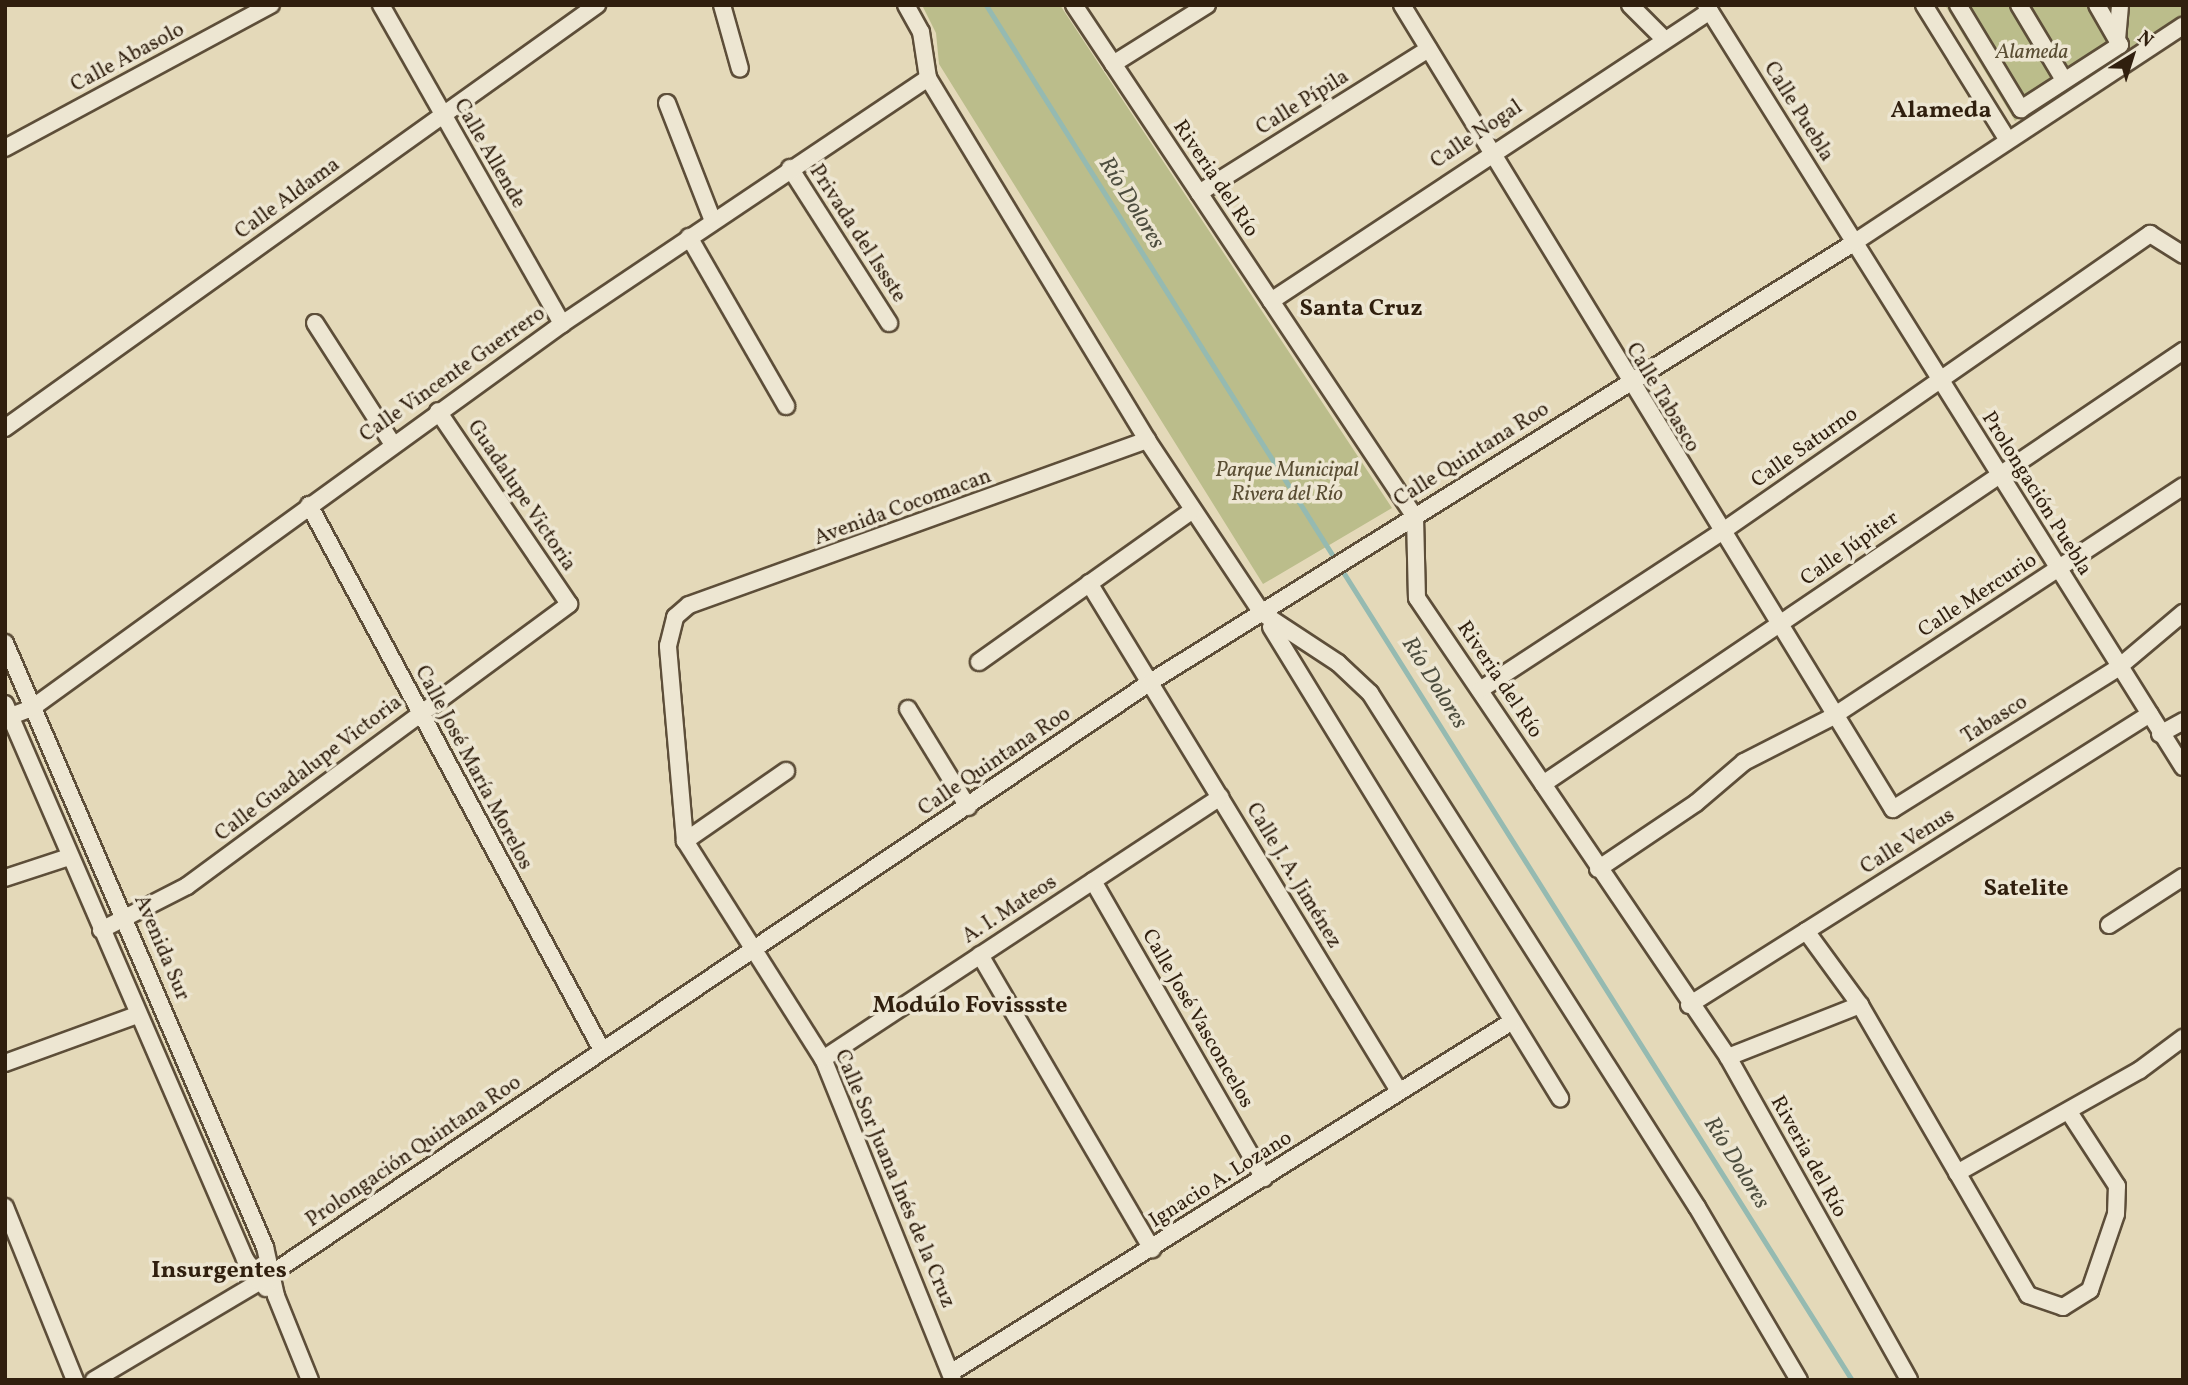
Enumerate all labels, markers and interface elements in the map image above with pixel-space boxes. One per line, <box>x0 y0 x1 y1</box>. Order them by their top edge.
street label: Calle Abasolo <box>67 18 189 98</box>
north arrow <box>2097 21 2167 91</box>
text: N <box>2131 25 2158 54</box>
park label: Alameda <box>1995 40 2069 66</box>
street label: Calle Puebla <box>1757 57 1839 167</box>
street label: Calle Pípila <box>1252 65 1354 141</box>
street label: Calle Allende <box>447 95 531 213</box>
street label: Calle Nogal <box>1426 95 1528 175</box>
district label: Alameda <box>1890 98 1992 126</box>
street label: Riveria del Río <box>1167 116 1263 242</box>
water label: Río Dolores <box>1092 152 1170 254</box>
street label: Calle Aldama <box>231 153 345 245</box>
street label: Privada del Issste <box>803 160 911 308</box>
district label: Santa Cruz <box>1300 296 1422 324</box>
street label: Calle Vincente Guerrero <box>355 301 551 449</box>
street label: Calle Tabasco <box>1619 338 1705 458</box>
street label: Calle Quintana Roo <box>1390 397 1554 513</box>
street label: Calle Saturno <box>1747 402 1863 494</box>
street label: Prolongación Puebla <box>1975 407 2097 581</box>
street label: Guadalupe Victoria <box>461 415 581 577</box>
park label: Parque Municipal Rivera del Río <box>1215 458 1359 508</box>
street label: Avenida Cocomacan <box>811 464 995 552</box>
street label: Calle Júpiter <box>1796 506 1904 592</box>
street label: Calle Mercurio <box>1914 548 2042 644</box>
street label: Riveria del Río <box>1451 617 1547 743</box>
water label: Río Dolores <box>1395 632 1473 734</box>
street label: Calle José María Morelos <box>408 662 538 874</box>
street label: Calle Guadalupe Victoria <box>210 690 408 848</box>
street label: Tabasco <box>1957 690 2033 750</box>
street label: Calle Quintana Roo <box>914 702 1076 822</box>
street label: Calle J. A. Jiménez <box>1240 799 1346 953</box>
street label: Calle Venus <box>1856 803 1960 881</box>
street label: A. I. Mateos <box>958 870 1062 950</box>
district label: Satelite <box>1983 876 2069 904</box>
street label: Avenida Sur <box>128 892 194 1004</box>
street label: Calle José Vasconcelos <box>1135 925 1259 1113</box>
district label: Modulo Fovissste <box>873 993 1067 1021</box>
street label: Calle Sor Juana Inés de la Cruz <box>828 1046 960 1312</box>
street label: Prolongación Quintana Roo <box>302 1071 526 1233</box>
street label: Riveria del Río <box>1764 1092 1852 1222</box>
water label: Río Dolores <box>1697 1112 1775 1214</box>
street label: Ignacio A. Lozano <box>1145 1126 1297 1234</box>
district label: Insurgentes <box>151 1258 287 1286</box>

